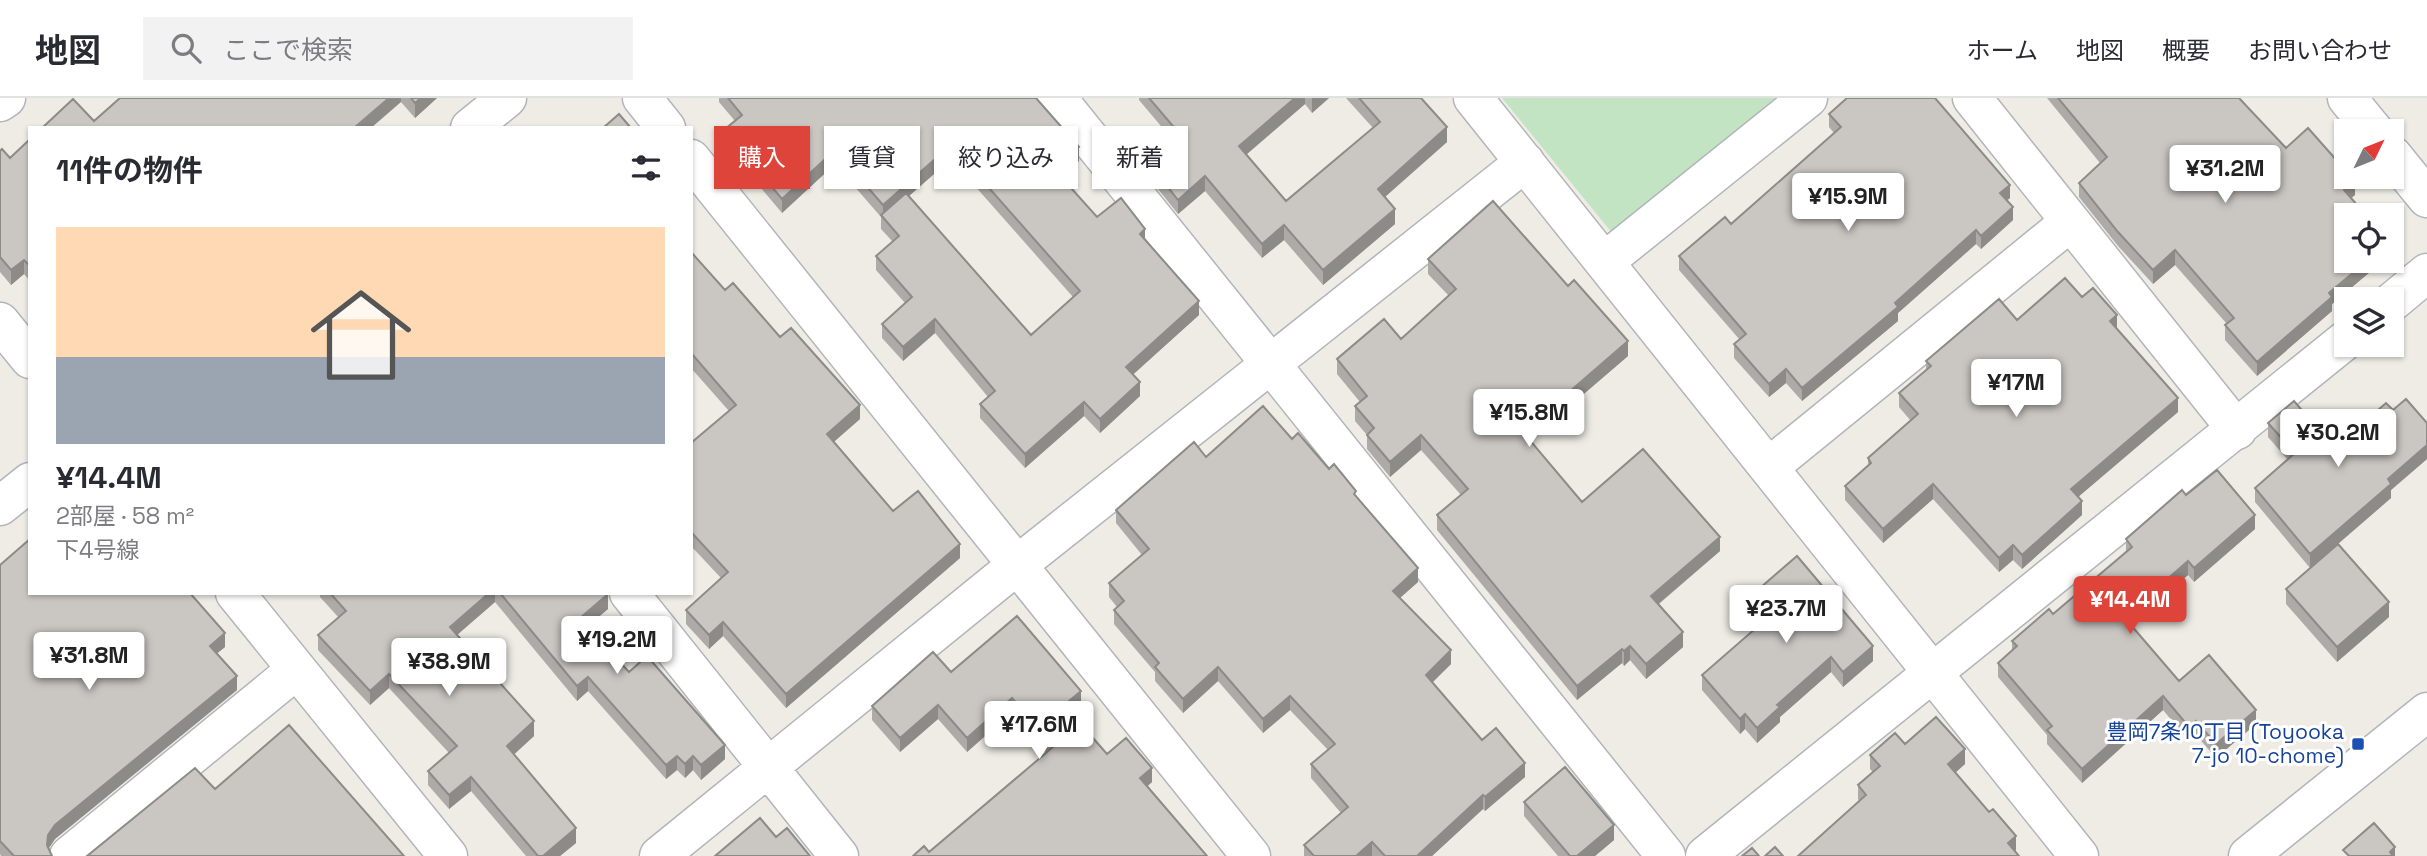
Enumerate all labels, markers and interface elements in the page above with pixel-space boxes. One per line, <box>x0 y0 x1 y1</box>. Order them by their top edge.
search box <box>143 17 633 80</box>
icon: search <box>167 29 205 67</box>
text: 地図 <box>35 30 101 72</box>
text: ここで検索 <box>223 33 353 67</box>
text: ホーム <box>1967 35 2038 66</box>
text: 地図 <box>2076 35 2124 66</box>
text: 概要 <box>2162 35 2210 66</box>
text: お問い合わせ <box>2248 35 2392 66</box>
north arrow <box>2334 119 2404 189</box>
map controls <box>2334 119 2404 357</box>
chip: 購入 <box>714 126 810 189</box>
chip: 賃貸 <box>824 126 920 189</box>
chip: 絞り込み <box>934 126 1078 189</box>
chip: 新着 <box>1092 126 1188 189</box>
pin: ¥31.2M <box>2168 146 2282 205</box>
icon: filters <box>627 149 665 187</box>
text: 11件の物件 <box>56 151 203 190</box>
text: ¥31.2M <box>2185 153 2265 183</box>
pin: ¥15.9M <box>1791 174 1905 233</box>
text: ¥15.9M <box>1808 181 1888 211</box>
button: locate <box>2334 203 2404 273</box>
icon: home <box>298 272 424 398</box>
button: layers <box>2334 287 2404 357</box>
pin: ¥17M <box>1975 360 2057 419</box>
text: ¥17M <box>1987 367 2045 397</box>
pin: ¥15.8M <box>1472 390 1586 449</box>
text: ¥15.8M <box>1489 397 1569 427</box>
pin: ¥30.2M <box>2281 410 2395 469</box>
text: ¥30.2M <box>2296 417 2380 447</box>
text: ¥14.4M <box>56 458 162 497</box>
text: 2部屋 · 58 m² <box>56 501 194 531</box>
text: 下4号線 <box>56 535 139 565</box>
pin: ¥14.4M <box>2073 576 2187 636</box>
text: ¥14.4M <box>2089 584 2171 614</box>
pin: ¥23.7M <box>1729 586 1843 645</box>
text: ¥23.7M <box>1745 593 1827 623</box>
pin: ¥19.2M <box>560 616 674 676</box>
text: ¥19.2M <box>577 624 657 654</box>
pin: ¥31.8M <box>32 632 146 692</box>
pin: ¥38.9M <box>392 638 506 698</box>
text: ¥31.8M <box>49 640 129 670</box>
text: ¥38.9M <box>407 646 491 676</box>
pin: ¥17.6M <box>982 702 1096 761</box>
text: ¥17.6M <box>1001 709 1077 739</box>
place label: 豊岡7条10丁目 (Toyooka 7-jo 10-chome) <box>2106 718 2344 769</box>
marker: 豊岡7条10丁目 (Toyooka 7-jo 10-chome) <box>2350 736 2366 752</box>

